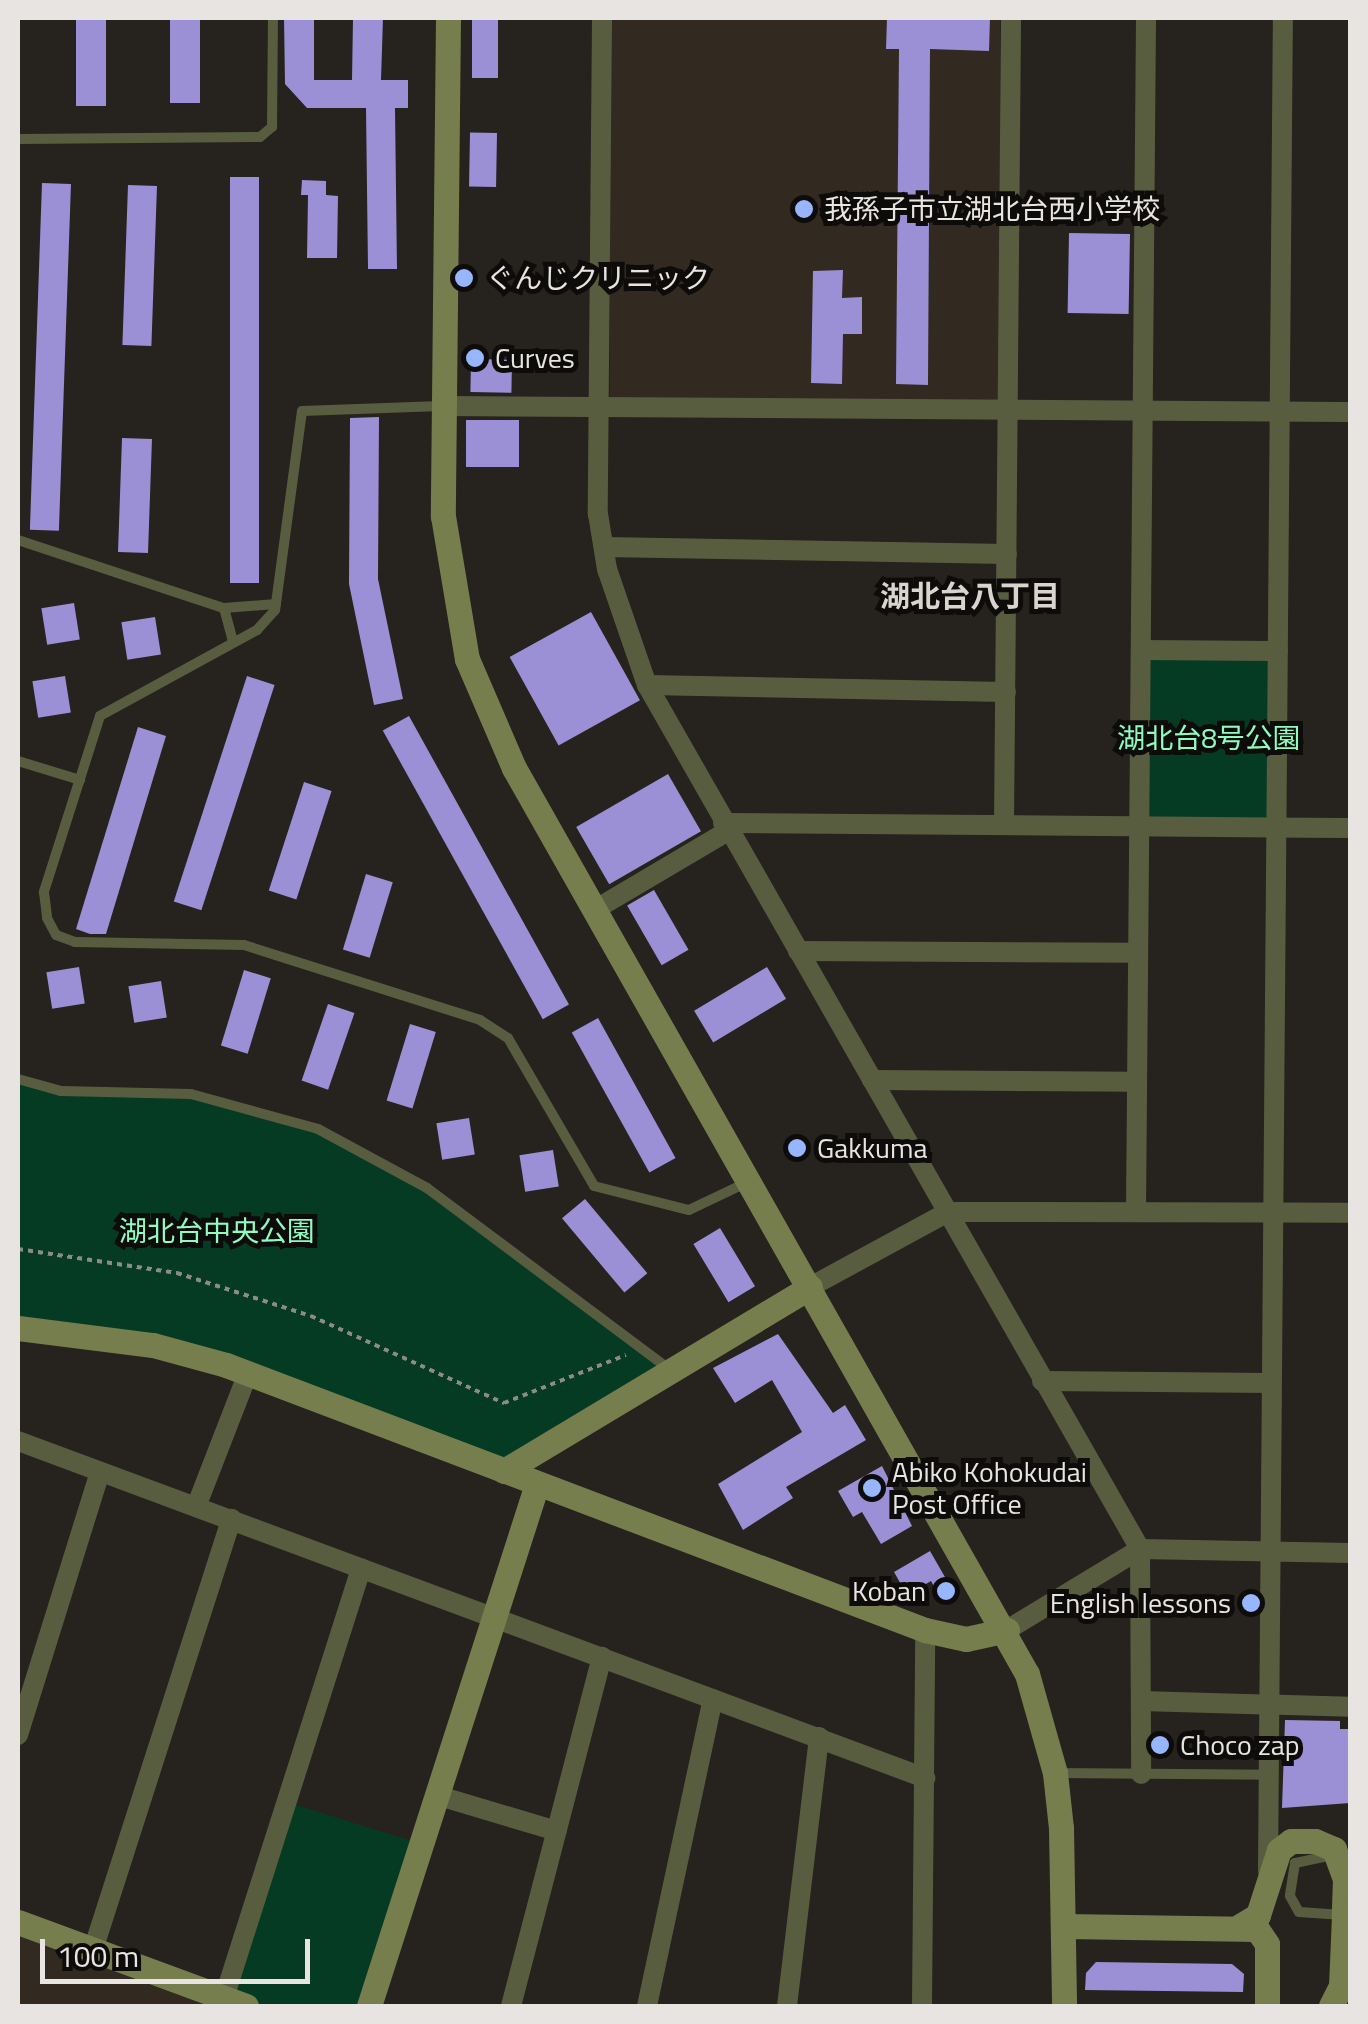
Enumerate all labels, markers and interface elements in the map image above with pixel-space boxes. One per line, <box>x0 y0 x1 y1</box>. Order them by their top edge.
place label: 我孫子市立湖北台西小学校 <box>824 192 1160 226</box>
marker: 我孫子市立湖北台西小学校 <box>793 198 815 220</box>
place label: ぐんじクリニック <box>486 261 710 295</box>
marker: ぐんじクリニック <box>451 265 477 291</box>
place label: Curves <box>495 341 575 375</box>
marker: Curves <box>464 347 486 369</box>
district label: 湖北台八丁目 <box>880 578 1060 614</box>
park label: 湖北台8号公園 <box>1117 721 1301 755</box>
place label: Gakkuma <box>817 1131 927 1165</box>
marker: Gakkuma <box>786 1137 808 1159</box>
park label: 湖北台中央公園 <box>119 1214 315 1248</box>
place label: Abiko Kohokudai Post Office <box>892 1455 1087 1521</box>
marker: Abiko Kohokudai Post Office <box>861 1477 883 1499</box>
place label: Koban <box>852 1574 926 1608</box>
marker: Koban <box>935 1580 957 1602</box>
place label: English lessons <box>1050 1586 1231 1620</box>
marker: English lessons <box>1240 1592 1262 1614</box>
place label: Choco zap <box>1180 1728 1300 1762</box>
marker: Choco zap <box>1149 1734 1171 1756</box>
scale bar <box>45 1919 315 1981</box>
text: 100 m <box>57 1933 139 1979</box>

